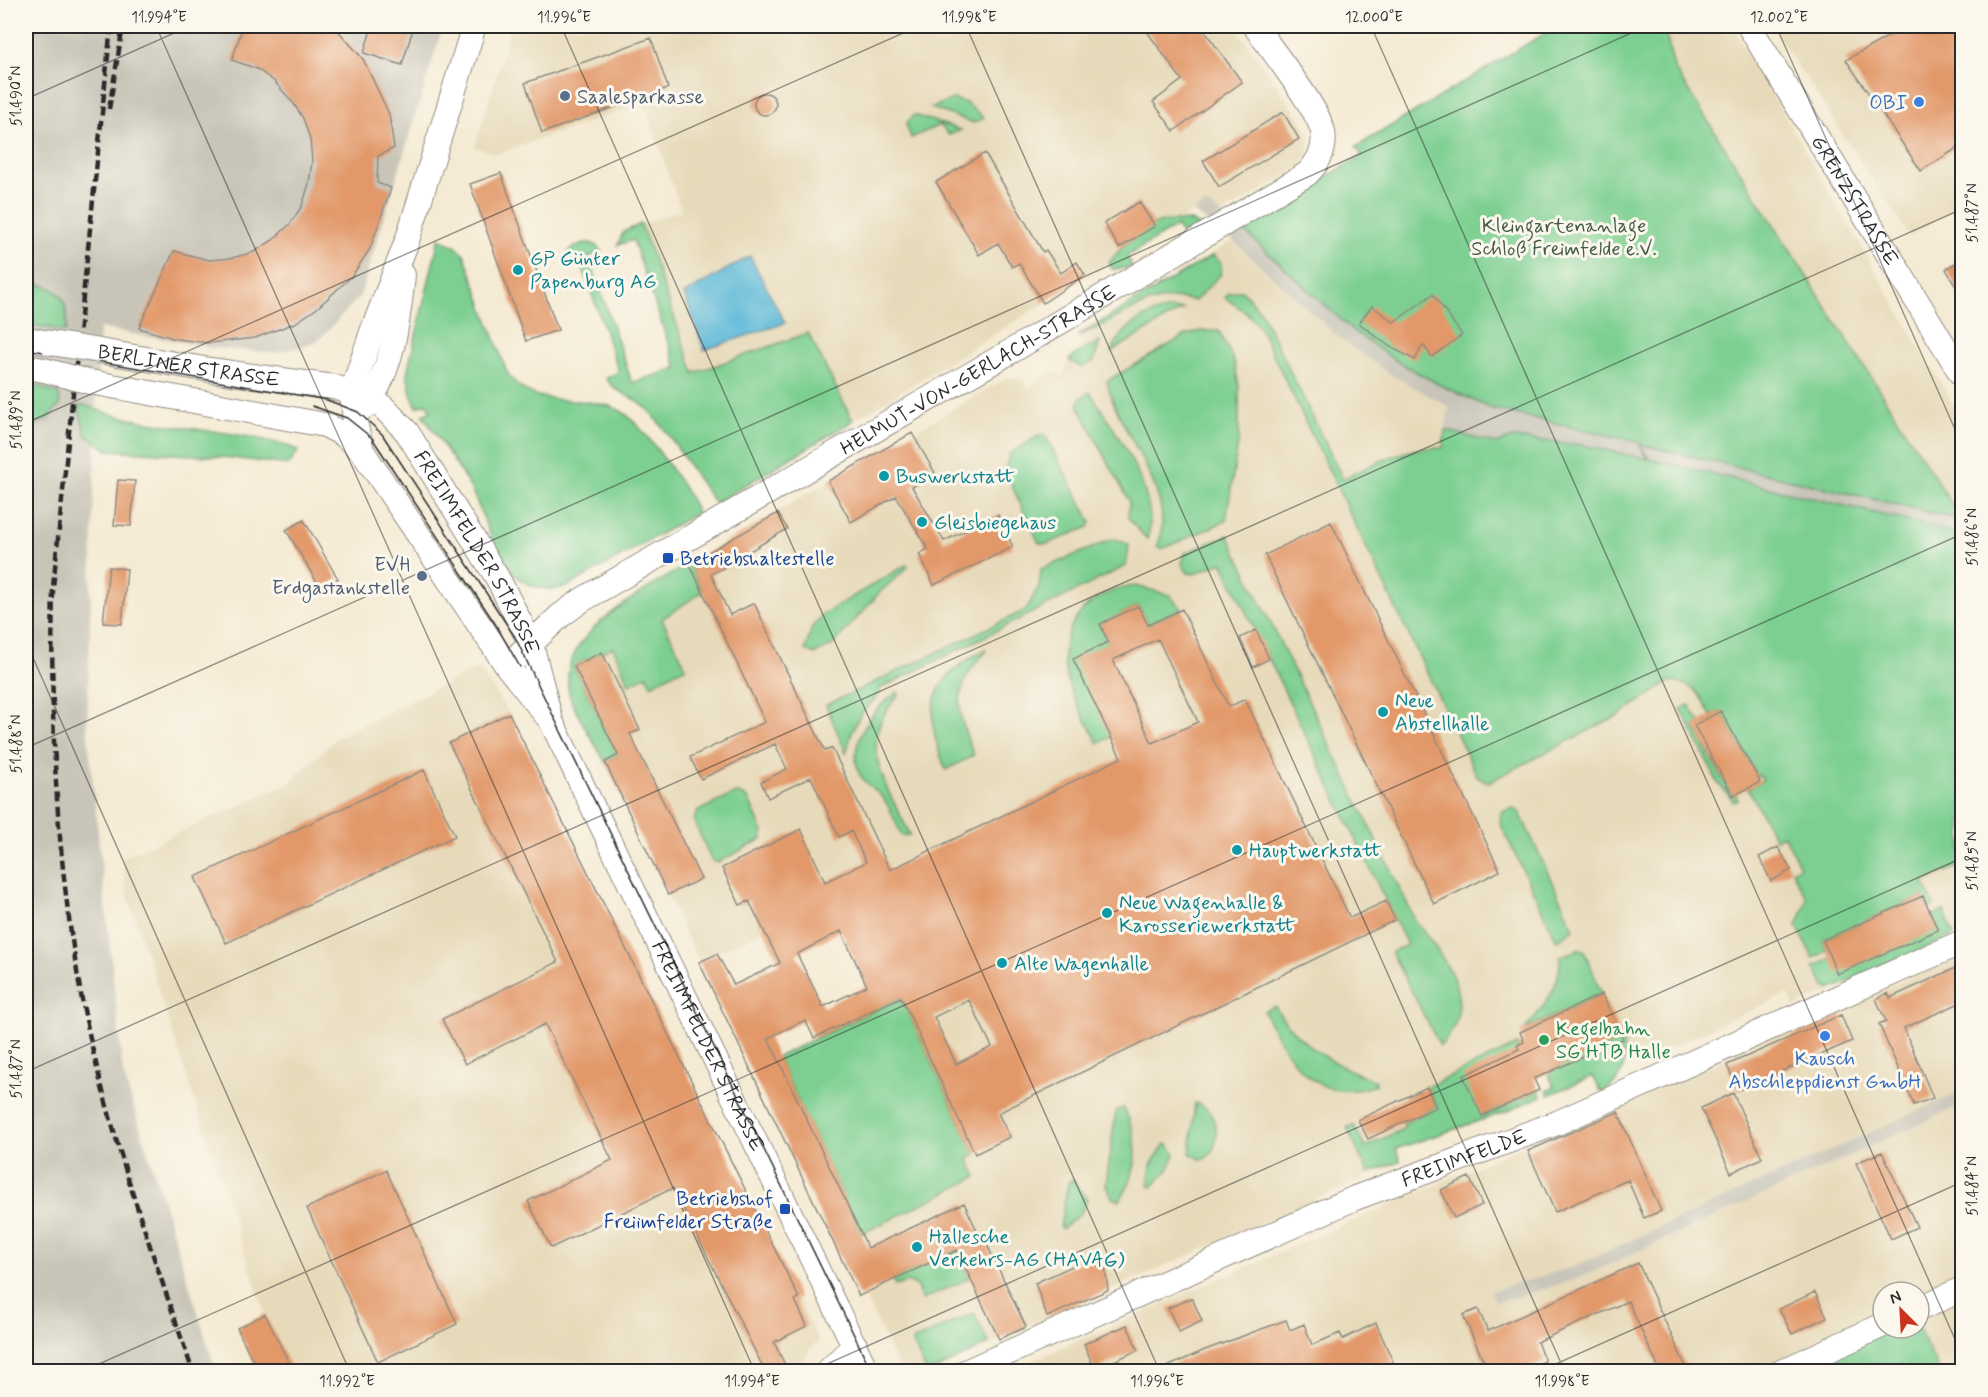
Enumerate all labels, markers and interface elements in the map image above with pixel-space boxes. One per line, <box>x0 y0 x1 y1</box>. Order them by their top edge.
text: 11.994°E <box>131 8 187 28</box>
text: 11.996°E <box>537 8 591 28</box>
text: 11.998°E <box>942 8 997 28</box>
text: 12.000°E <box>1345 8 1403 28</box>
text: 12.002°E <box>1750 8 1808 28</box>
text: 51.490°N <box>7 66 27 126</box>
place label: Saalesparkasse <box>577 84 704 111</box>
marker: Saalesparkasse <box>558 89 572 103</box>
place label: OBI <box>1869 90 1907 117</box>
marker: OBI <box>1912 95 1926 109</box>
street label: GRENZSTRASSE <box>1804 131 1904 271</box>
text: 51.487°N <box>1963 183 1983 243</box>
park label: Kleingartenanlage Schloß Freimfelde e.V. <box>1471 213 1657 263</box>
place label: GP Günter Papenburg AG <box>530 246 656 297</box>
marker: GP Günter Papenburg AG <box>511 263 525 277</box>
street label: HELMUT-VON-GERLACH-STRASSE <box>836 279 1122 462</box>
street label: BERLINER STRASSE <box>96 339 281 394</box>
text: 51.489°N <box>7 391 27 449</box>
street label: FREIIMFELDER STRASSE <box>407 446 545 657</box>
place label: Buswerkstatt <box>896 464 1015 491</box>
marker: Buswerkstatt <box>877 469 891 483</box>
text: 51.486°N <box>1963 508 1983 566</box>
place label: Gleisbiegehaus <box>934 510 1056 538</box>
marker: Gleisbiegehaus <box>915 515 929 529</box>
place label: Betriebshaltestelle <box>680 546 834 573</box>
marker: Betriebshaltestelle <box>661 551 675 565</box>
place label: EVH Erdgastankstelle <box>272 552 410 603</box>
marker: EVH Erdgastankstelle <box>415 569 429 583</box>
place label: Neue Abstellhalle <box>1395 688 1490 738</box>
marker: Neue Abstellhalle <box>1376 705 1390 719</box>
text: 51.488°N <box>7 714 27 774</box>
text: 51.485°N <box>1963 831 1983 891</box>
place label: Hauptwerkstatt <box>1249 838 1383 865</box>
marker: Hauptwerkstatt <box>1230 843 1244 857</box>
place label: Neue Wagenhalle & Karosseriewerkstatt <box>1119 890 1296 940</box>
marker: Neue Wagenhalle & Karosseriewerkstatt <box>1100 906 1114 920</box>
street label: FREIIMFELDER STRASSE <box>645 936 770 1156</box>
place label: Alte Wagenhalle <box>1014 951 1149 978</box>
marker: Alte Wagenhalle <box>995 956 1009 970</box>
place label: Kegelbahn SG HTB Halle <box>1556 1016 1671 1066</box>
marker: Kausch Abschleppdienst GmbH <box>1818 1029 1832 1043</box>
marker: Kegelbahn SG HTB Halle <box>1537 1033 1551 1047</box>
text: 51.487°N <box>7 1039 27 1099</box>
place label: Kausch Abschleppdienst GmbH <box>1729 1046 1921 1096</box>
street label: FREIIMFELDE <box>1398 1123 1531 1195</box>
text: 51.484°N <box>1963 1156 1983 1216</box>
place label: Betriebshof Freiimfelder Straße <box>604 1186 773 1236</box>
marker: Betriebshof Freiimfelder Straße <box>778 1202 792 1216</box>
place label: Hallesche Verkehrs-AG (HAVAG) <box>929 1224 1125 1274</box>
marker: Hallesche Verkehrs-AG (HAVAG) <box>910 1240 924 1254</box>
north arrow <box>1871 1280 1931 1340</box>
text: N <box>1886 1286 1905 1309</box>
text: 11.992°E <box>319 1372 375 1392</box>
text: 11.994°E <box>724 1372 780 1392</box>
text: 11.996°E <box>1130 1372 1184 1392</box>
text: 11.998°E <box>1535 1372 1590 1392</box>

